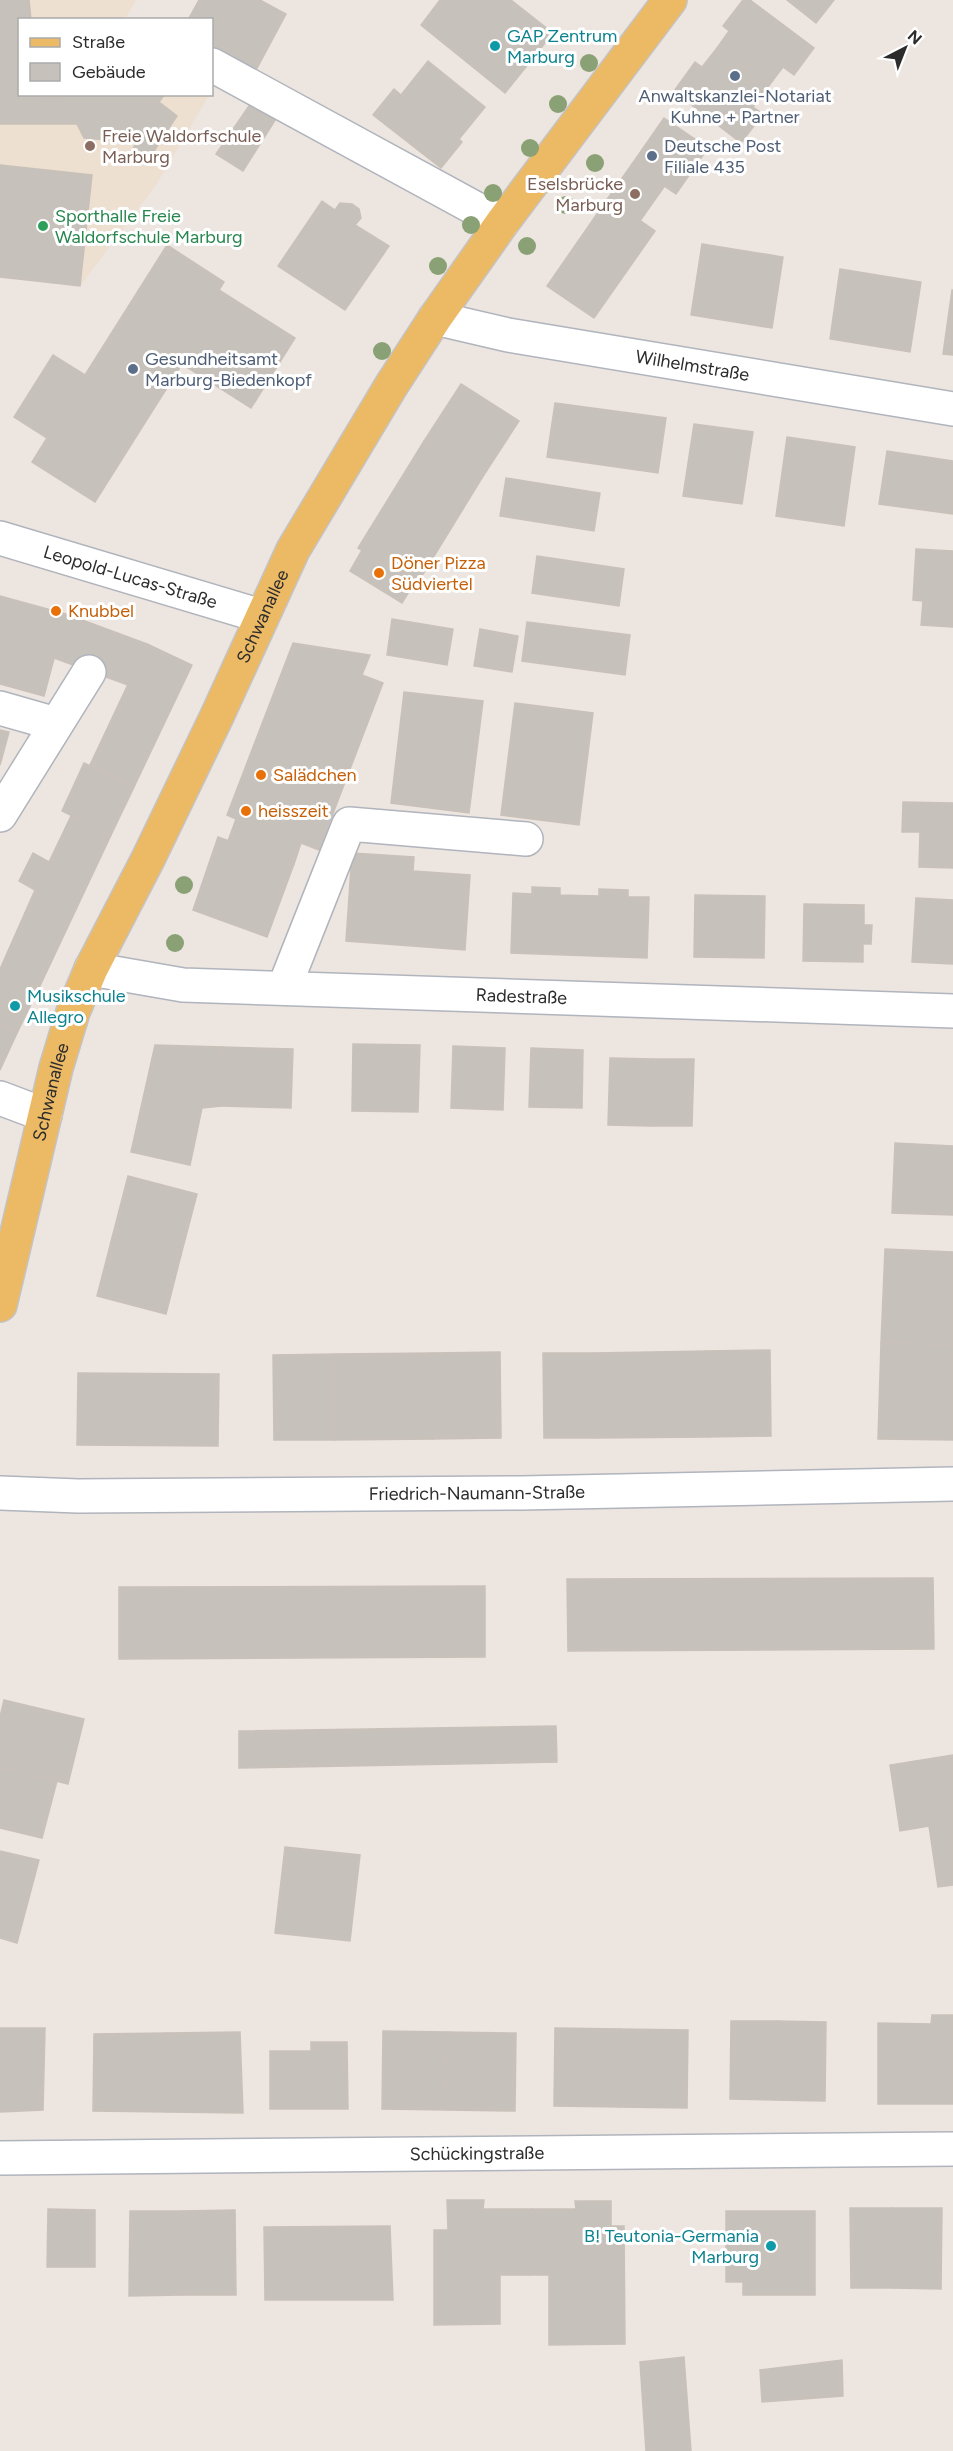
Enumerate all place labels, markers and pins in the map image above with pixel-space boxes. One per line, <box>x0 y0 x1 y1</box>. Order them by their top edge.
place label: GAP Zentrum Marburg <box>507 25 617 68</box>
marker: GAP Zentrum Marburg <box>488 39 502 53</box>
marker: Anwaltskanzlei-Notariat Kuhne + Partner <box>728 69 742 83</box>
place label: Anwaltskanzlei-Notariat Kuhne + Partner <box>639 85 832 128</box>
place label: Freie Waldorfschule Marburg <box>102 125 262 168</box>
place label: Deutsche Post Filiale 435 <box>664 135 782 178</box>
marker: Freie Waldorfschule Marburg <box>83 139 97 153</box>
marker: Deutsche Post Filiale 435 <box>645 149 659 163</box>
place label: Eselsbrücke Marburg <box>527 173 623 216</box>
marker: Eselsbrücke Marburg <box>628 187 642 201</box>
place label: Sporthalle Freie Waldorfschule Marburg <box>55 205 243 248</box>
marker: Sporthalle Freie Waldorfschule Marburg <box>36 219 50 233</box>
place label: Gesundheitsamt Marburg-Biedenkopf <box>145 348 312 391</box>
marker: Gesundheitsamt Marburg-Biedenkopf <box>126 362 140 376</box>
place label: Döner Pizza Südviertel <box>391 552 486 595</box>
marker: Döner Pizza Südviertel <box>372 566 386 580</box>
place label: Knubbel <box>68 600 134 622</box>
marker: Knubbel <box>49 604 63 618</box>
place label: Salädchen <box>273 764 357 786</box>
marker: Salädchen <box>254 768 268 782</box>
place label: heisszeit <box>258 800 329 822</box>
marker: heisszeit <box>239 804 253 818</box>
place label: Musikschule Allegro <box>27 985 126 1028</box>
marker: Musikschule Allegro <box>8 999 22 1013</box>
place label: B! Teutonia-Germania Marburg <box>584 2225 759 2268</box>
marker: B! Teutonia-Germania Marburg <box>764 2239 778 2253</box>

